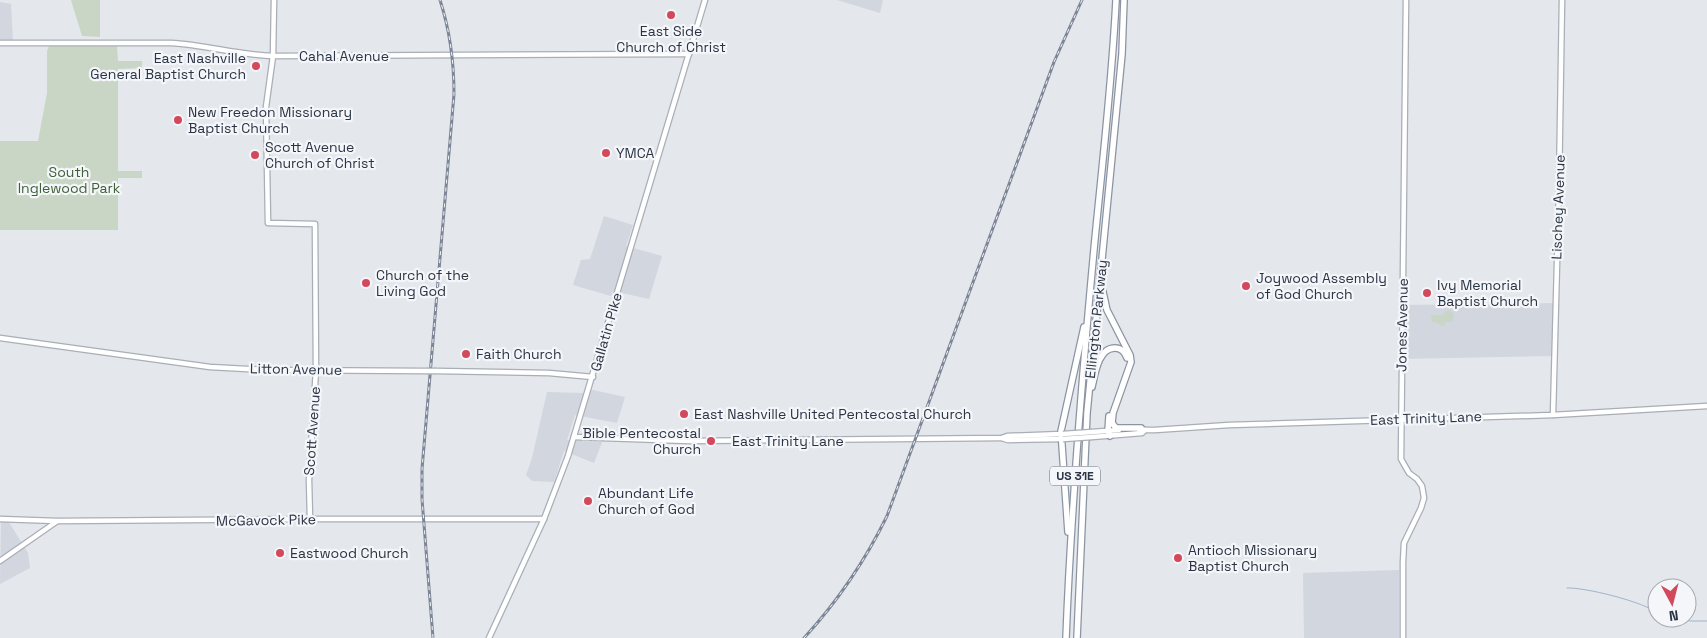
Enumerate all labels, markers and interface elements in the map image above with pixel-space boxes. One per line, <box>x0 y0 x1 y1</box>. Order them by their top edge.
marker: East Side Church of Christ <box>665 9 677 21</box>
place label: East Side Church of Christ <box>616 22 726 56</box>
street label: Cahal Avenue <box>299 47 389 65</box>
place label: East Nashville General Baptist Church <box>90 49 246 83</box>
marker: East Nashville General Baptist Church <box>250 60 262 72</box>
place label: New Freedon Missionary Baptist Church <box>188 103 352 137</box>
marker: New Freedon Missionary Baptist Church <box>172 114 184 126</box>
place label: Scott Avenue Church of Christ <box>265 138 375 172</box>
place label: YMCA <box>616 144 655 162</box>
marker: YMCA <box>600 147 612 159</box>
marker: Scott Avenue Church of Christ <box>249 149 261 161</box>
street label: Lischey Avenue <box>1547 154 1569 260</box>
park label: South Inglewood Park <box>18 163 121 197</box>
street label: Ellington Parkway <box>1081 259 1111 379</box>
place label: Church of the Living God <box>376 266 469 300</box>
place label: Joywood Assembly of God Church <box>1256 269 1387 303</box>
place label: Ivy Memorial Baptist Church <box>1437 276 1538 310</box>
marker: Church of the Living God <box>360 277 372 289</box>
street label: Jones Avenue <box>1392 278 1412 372</box>
marker: Joywood Assembly of God Church <box>1240 280 1252 292</box>
marker: Ivy Memorial Baptist Church <box>1421 287 1433 299</box>
street label: Gallatin Pike <box>586 291 626 373</box>
place label: Faith Church <box>476 345 562 363</box>
marker: Faith Church <box>460 348 472 360</box>
street label: Litton Avenue <box>250 359 342 379</box>
street label: Scott Avenue <box>300 386 324 476</box>
place label: East Nashville United Pentecostal Church <box>694 405 971 423</box>
street label: East Trinity Lane <box>1370 407 1482 429</box>
marker: East Nashville United Pentecostal Church <box>678 408 690 420</box>
place label: Bible Pentecostal Church <box>583 424 701 458</box>
street label: East Trinity Lane <box>732 432 844 450</box>
marker: Bible Pentecostal Church <box>705 435 717 447</box>
road number: US 31E <box>1050 466 1100 486</box>
place label: Abundant Life Church of God <box>598 484 695 518</box>
marker: Abundant Life Church of God <box>582 495 594 507</box>
street label: McGavock Pike <box>216 510 316 530</box>
place label: Antioch Missionary Baptist Church <box>1188 541 1317 575</box>
place label: Eastwood Church <box>290 544 409 562</box>
marker: Eastwood Church <box>274 547 286 559</box>
marker: Antioch Missionary Baptist Church <box>1172 552 1184 564</box>
north arrow <box>1647 578 1697 628</box>
text: N <box>1668 606 1679 625</box>

